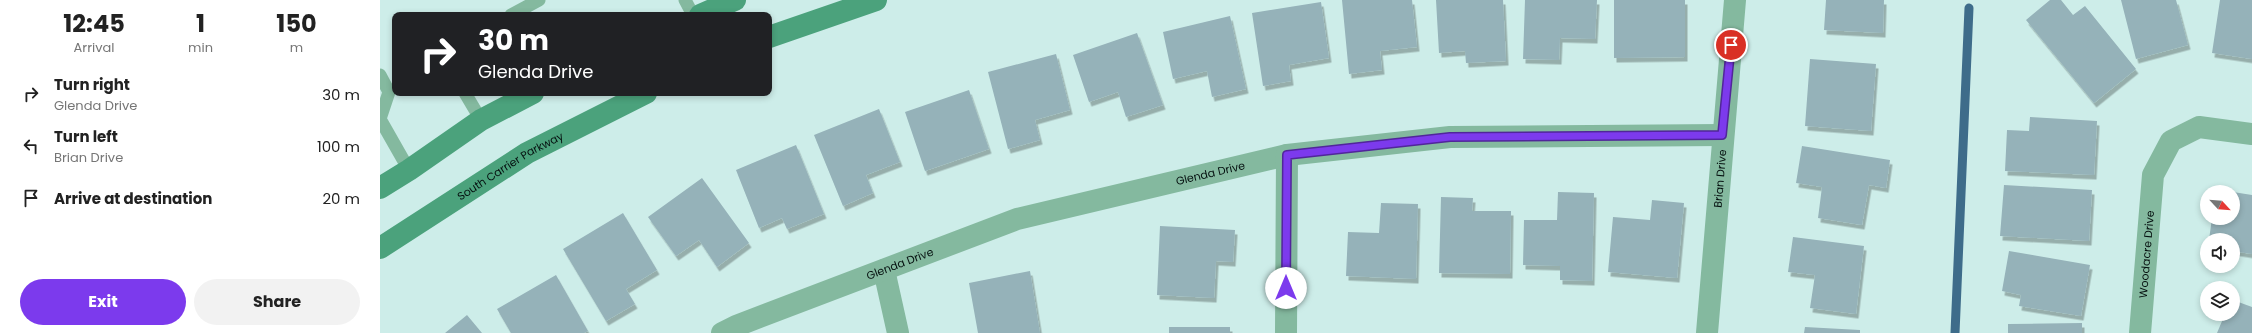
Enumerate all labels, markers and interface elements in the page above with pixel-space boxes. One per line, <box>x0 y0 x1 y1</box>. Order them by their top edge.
text: 12:45 <box>63 7 125 40</box>
text: 1 <box>196 7 205 40</box>
text: 150 <box>276 7 317 40</box>
text: 30 m <box>478 21 549 60</box>
icon: right <box>412 28 464 80</box>
pin <box>1714 28 1748 62</box>
icon: arrive <box>1720 34 1742 56</box>
text: Arrival <box>74 38 115 57</box>
text: min <box>188 38 213 57</box>
text: m <box>290 38 303 57</box>
text: Glenda Drive <box>478 59 593 84</box>
text: Turn right <box>54 74 130 95</box>
icon: right <box>20 83 42 105</box>
text: 30 m <box>322 84 360 105</box>
text: Glenda Drive <box>54 96 137 115</box>
text: Turn left <box>54 126 118 147</box>
street label: South Carrier Parkway <box>454 128 567 204</box>
icon: left <box>20 135 42 157</box>
text: 100 m <box>317 136 360 157</box>
text: Brian Drive <box>54 148 123 167</box>
street label: Brian Drive <box>1710 149 1730 208</box>
street label: Glenda Drive <box>1174 157 1247 189</box>
north arrow <box>2200 185 2240 225</box>
map controls <box>2200 185 2240 321</box>
icon: arrive <box>20 187 42 209</box>
text: Arrive at destination <box>54 188 212 209</box>
text: 20 m <box>322 188 360 209</box>
street label: Woodacre Drive <box>2135 210 2158 299</box>
button: sound <box>2200 233 2240 273</box>
street label: Glenda Drive <box>864 244 936 284</box>
position arrow <box>1265 267 1307 309</box>
button: Exit <box>20 279 186 325</box>
button: Share <box>194 279 360 325</box>
button: layers <box>2200 281 2240 321</box>

